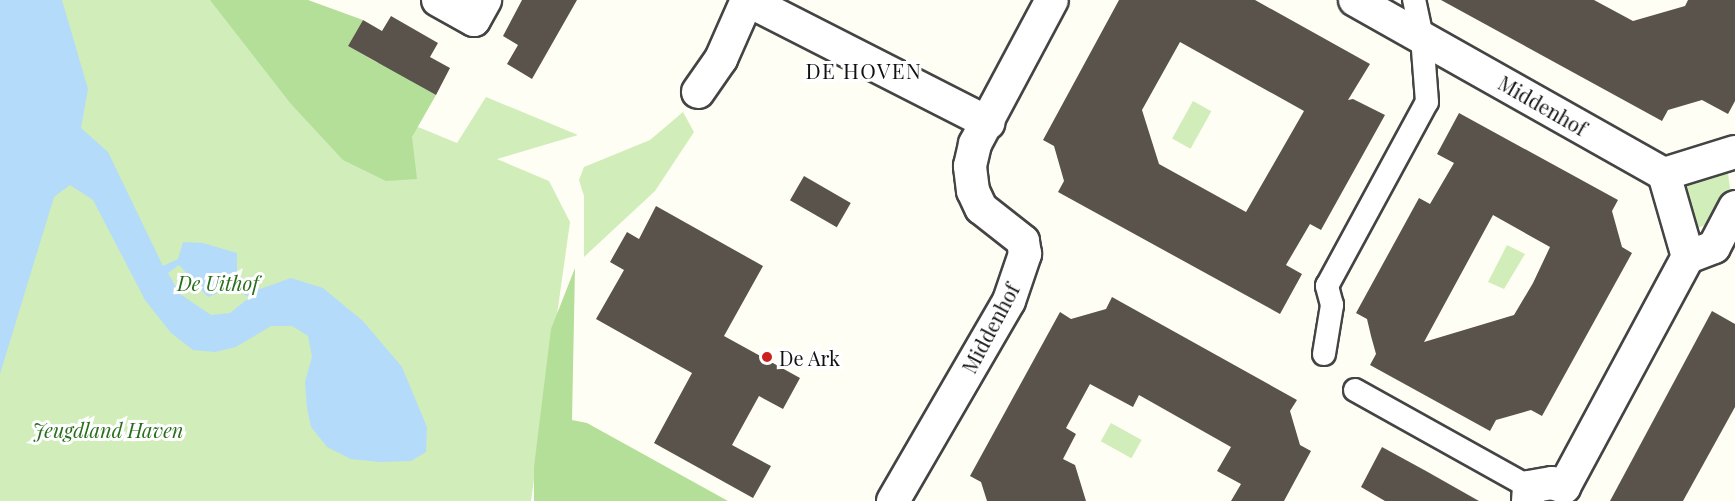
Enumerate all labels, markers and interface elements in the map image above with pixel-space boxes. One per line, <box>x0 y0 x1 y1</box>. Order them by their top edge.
district label: DE HOVEN <box>806 57 922 83</box>
street label: Middenhof <box>1495 70 1591 140</box>
park label: De Uithof <box>177 270 259 294</box>
street label: Middenhof <box>956 279 1024 377</box>
place label: De Ark <box>779 345 841 369</box>
marker: De Ark <box>760 350 774 364</box>
park label: Jeugdland Haven <box>33 417 183 441</box>

